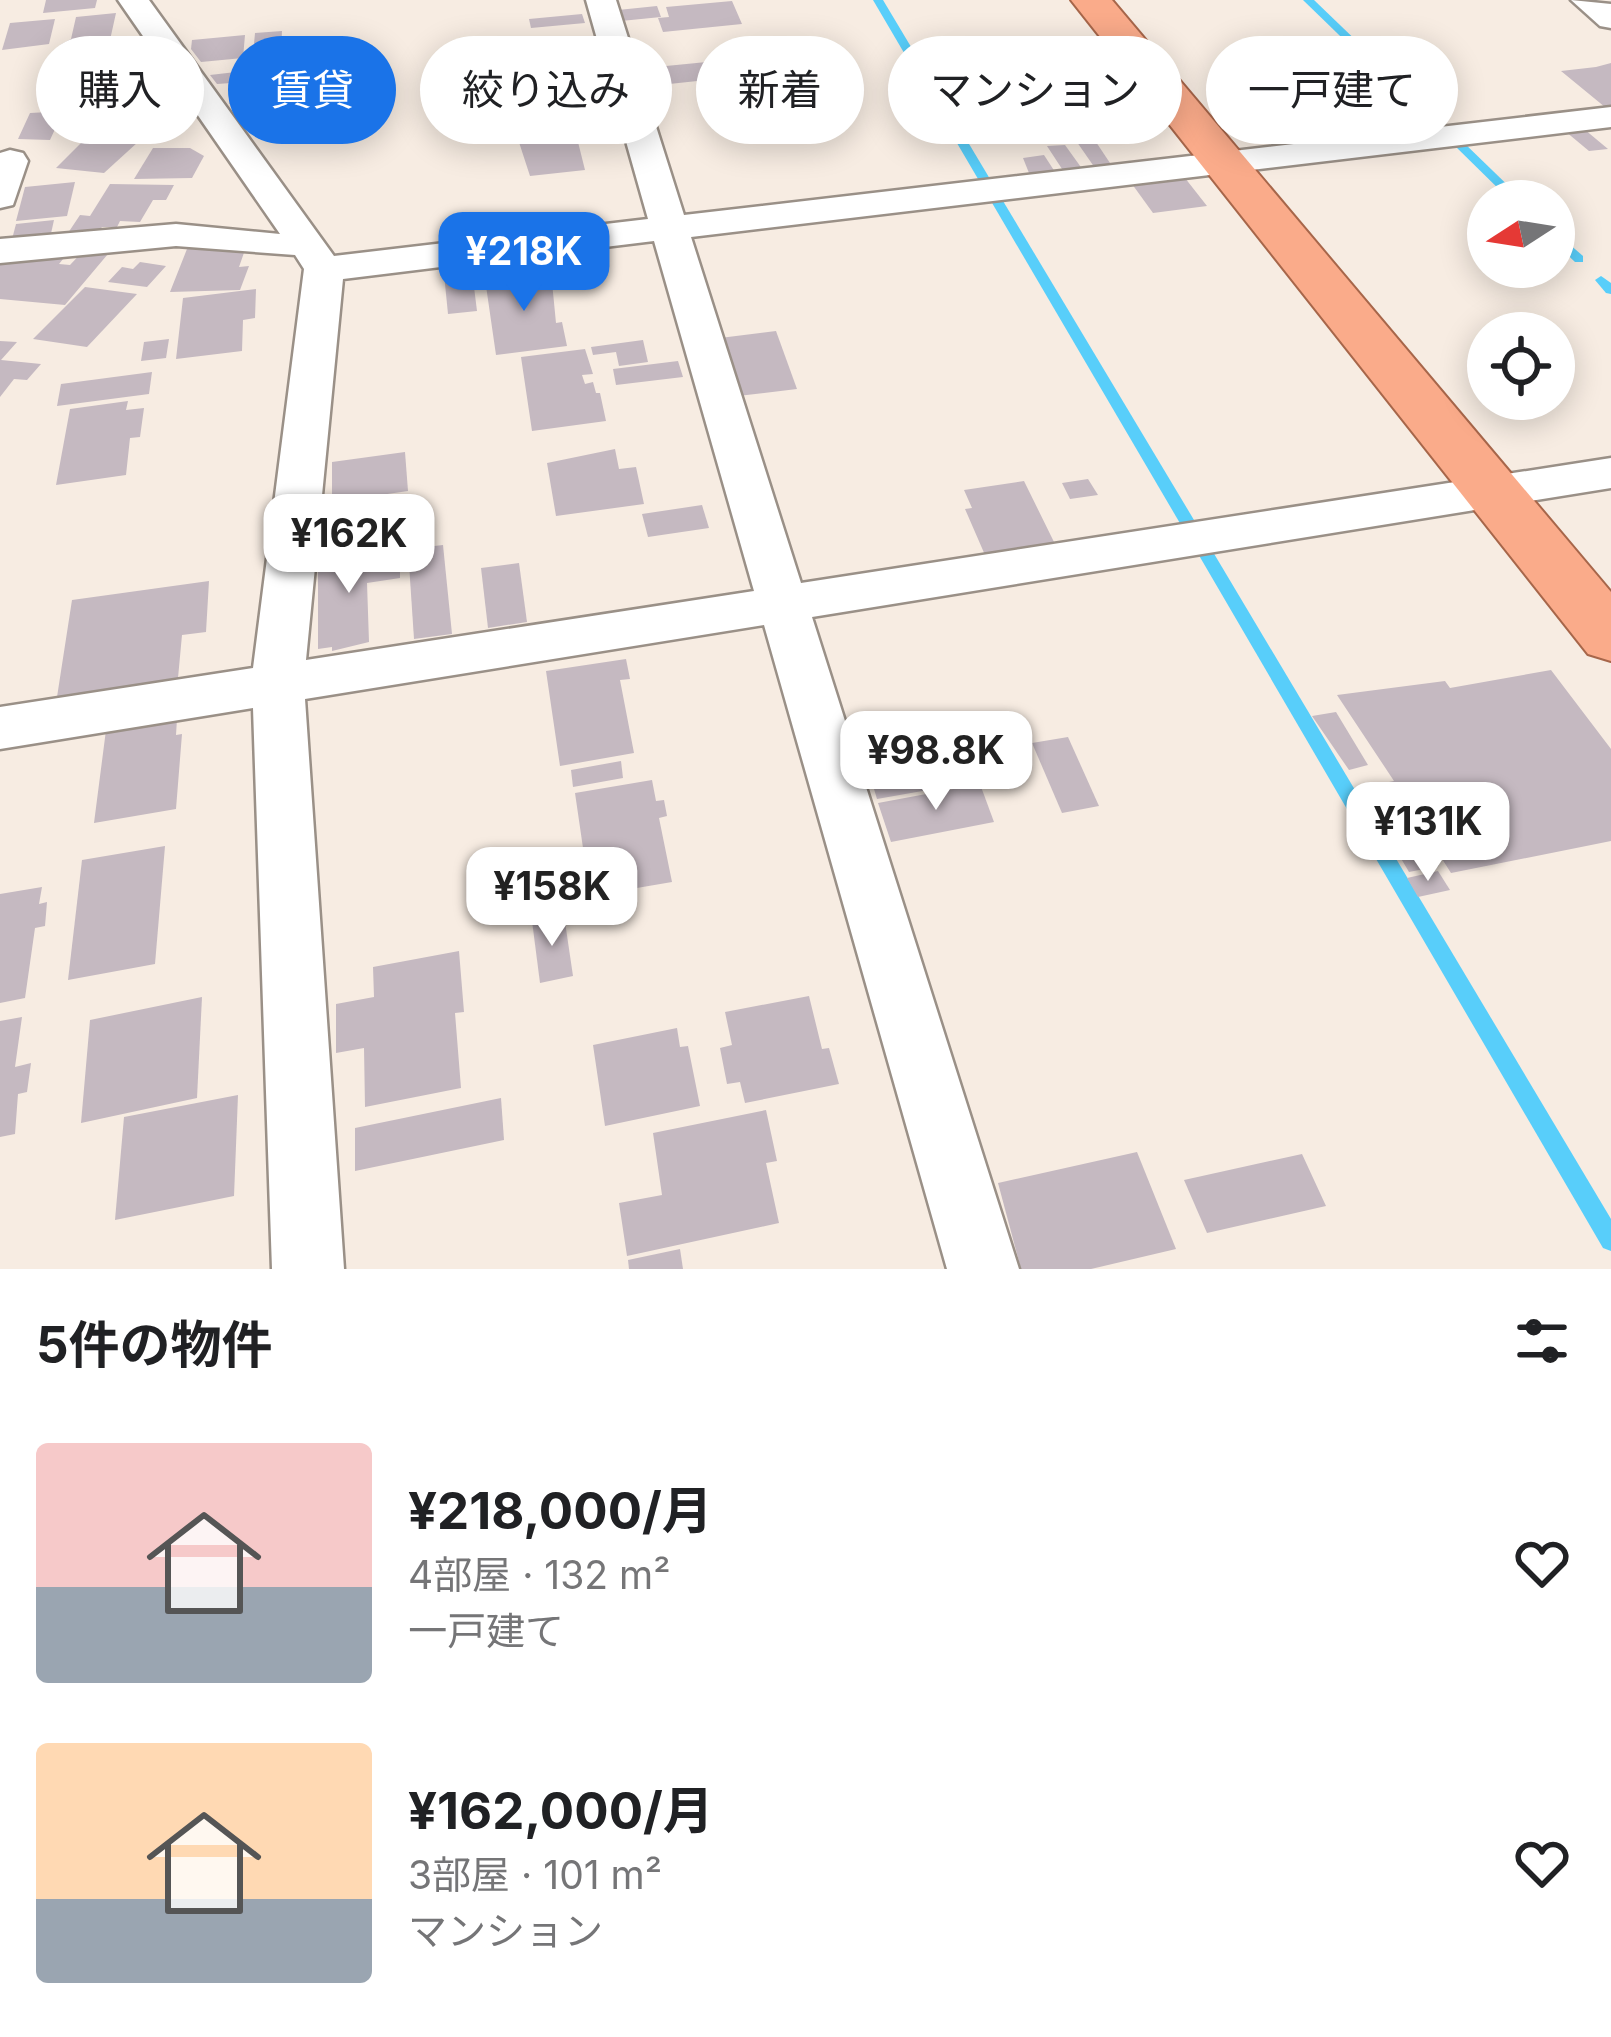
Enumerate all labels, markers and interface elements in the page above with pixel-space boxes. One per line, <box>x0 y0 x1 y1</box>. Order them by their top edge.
chip: 購入 <box>36 36 204 144</box>
chip: 賃貸 <box>228 36 396 144</box>
chip: 絞り込み <box>420 36 672 144</box>
chip: 新着 <box>696 36 864 144</box>
chip: マンション <box>888 36 1182 144</box>
chip: 一戸建て <box>1206 36 1458 144</box>
north arrow <box>1467 180 1575 288</box>
map controls <box>1467 180 1575 420</box>
pin: ¥218K <box>440 212 608 314</box>
text: ¥218K <box>465 227 583 274</box>
button: locate <box>1467 312 1575 420</box>
pin: ¥162K <box>265 494 433 596</box>
text: ¥162K <box>291 509 408 556</box>
pin: ¥98.8K <box>838 711 1034 813</box>
text: ¥98.8K <box>867 726 1005 773</box>
pin: ¥131K <box>1344 782 1512 884</box>
text: ¥131K <box>1373 797 1483 844</box>
pin: ¥158K <box>468 847 636 949</box>
text: ¥158K <box>493 862 611 909</box>
icon: filters <box>1509 1308 1575 1374</box>
text: 5件の物件 <box>36 1314 273 1375</box>
text: ¥218,000/月 <box>408 1480 713 1541</box>
icon: home <box>132 1491 276 1635</box>
icon: heart <box>1509 1530 1575 1596</box>
text: 4部屋 · 132 m² <box>408 1551 670 1598</box>
text: 一戸建て <box>408 1607 564 1654</box>
text: ¥162,000/月 <box>408 1780 714 1841</box>
icon: home <box>132 1791 276 1935</box>
icon: heart <box>1509 1830 1575 1896</box>
text: 3部屋 · 101 m² <box>408 1851 662 1898</box>
text: マンション <box>408 1907 603 1954</box>

